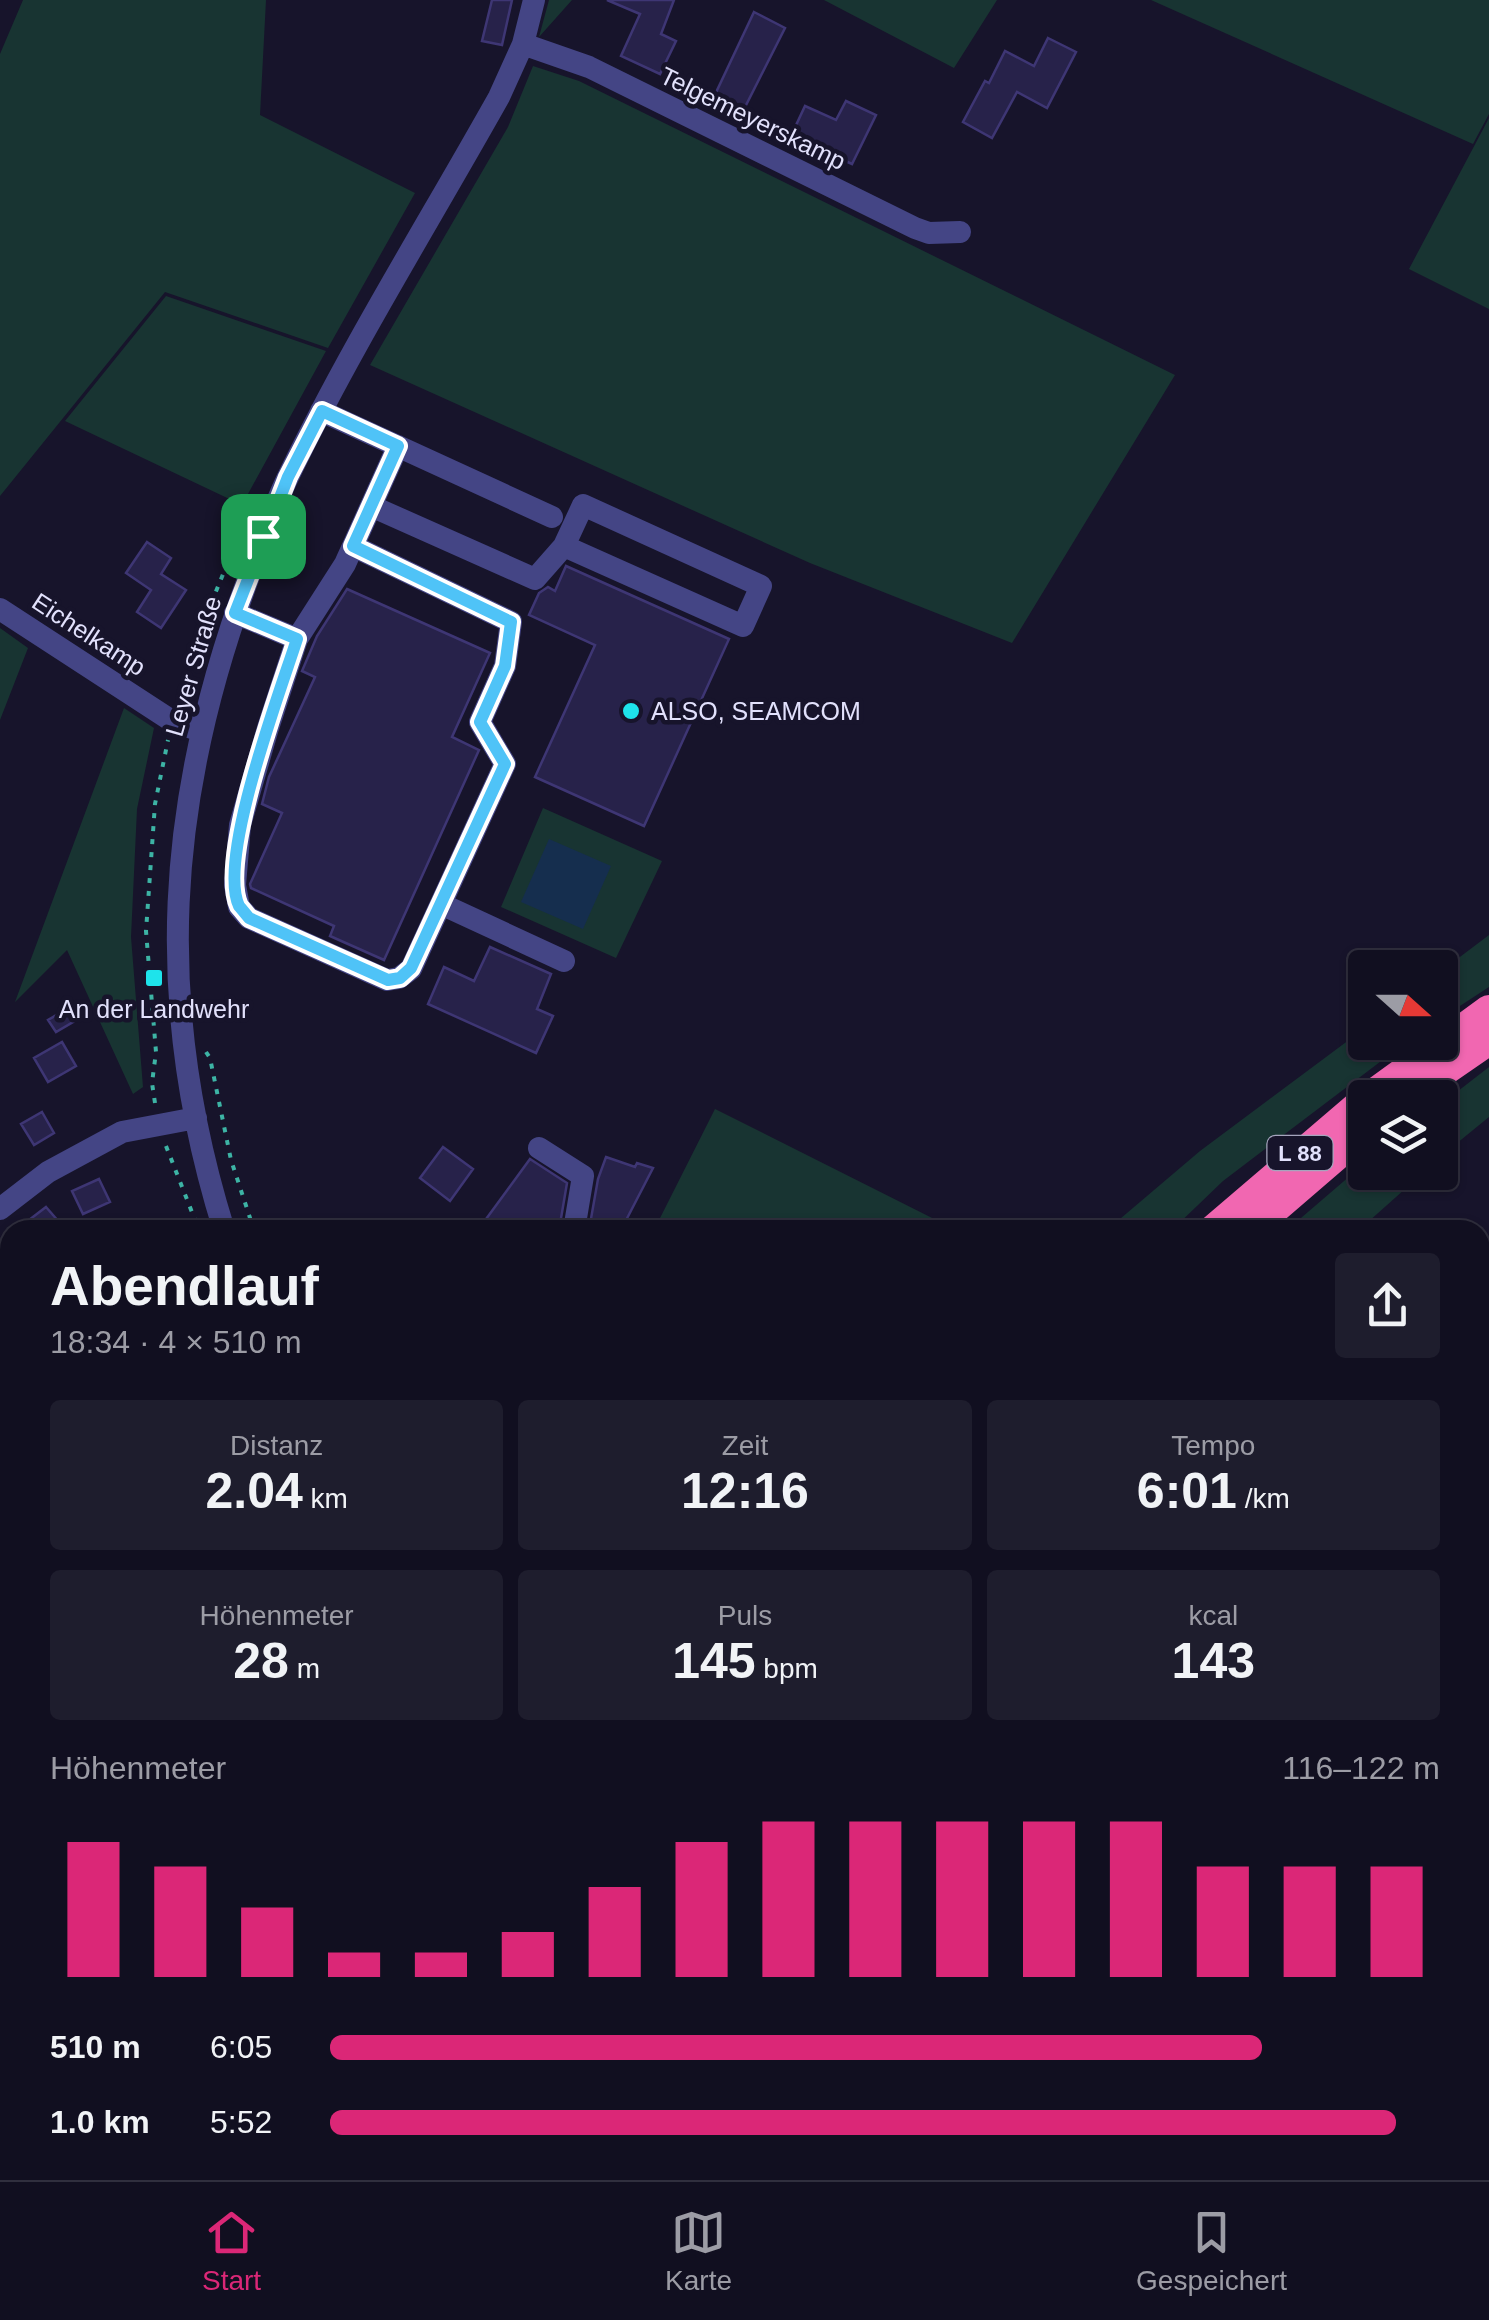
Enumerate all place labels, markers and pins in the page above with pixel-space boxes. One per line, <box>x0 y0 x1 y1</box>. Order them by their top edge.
pin <box>221 494 306 579</box>
place label: ALSO, SEAMCOM <box>651 697 861 725</box>
marker: ALSO, SEAMCOM <box>620 700 642 722</box>
marker: An der Landwehr <box>143 967 165 989</box>
place label: An der Landwehr <box>59 995 249 1023</box>

